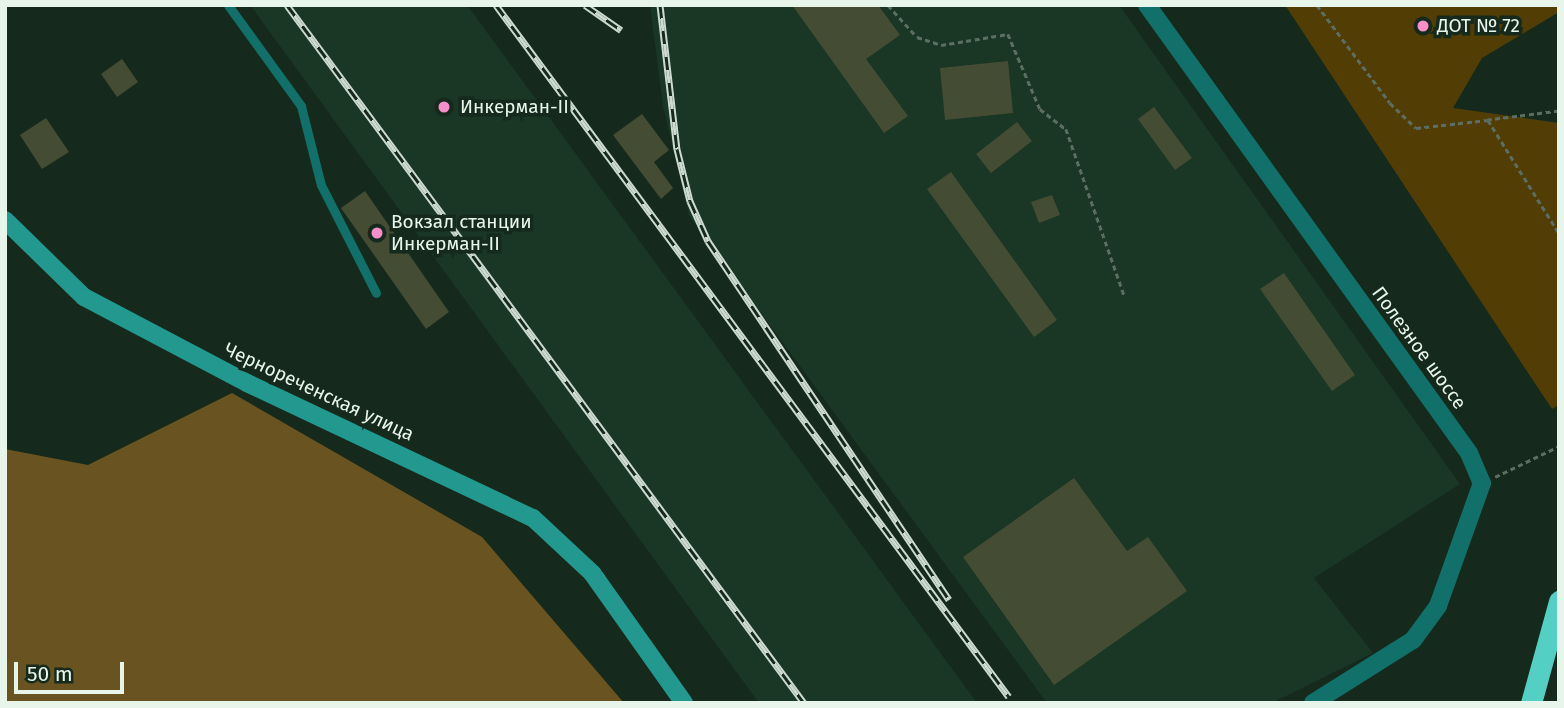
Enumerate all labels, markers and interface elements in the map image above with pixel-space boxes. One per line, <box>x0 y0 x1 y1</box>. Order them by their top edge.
place label: ДОТ № 72 <box>1437 15 1520 37</box>
marker: ДОТ № 72 <box>1415 18 1431 34</box>
place label: Инкерман-II <box>460 96 569 118</box>
marker: Инкерман-II <box>434 97 454 117</box>
place label: Вокзал станции Инкерман-II <box>391 211 532 255</box>
marker: Вокзал станции Инкерман-II <box>369 225 385 241</box>
street label: Полезное шоссе <box>1367 282 1471 414</box>
street label: Чернореченская улица <box>220 338 418 446</box>
scale bar <box>18 648 128 692</box>
text: 50 m <box>27 661 73 687</box>

